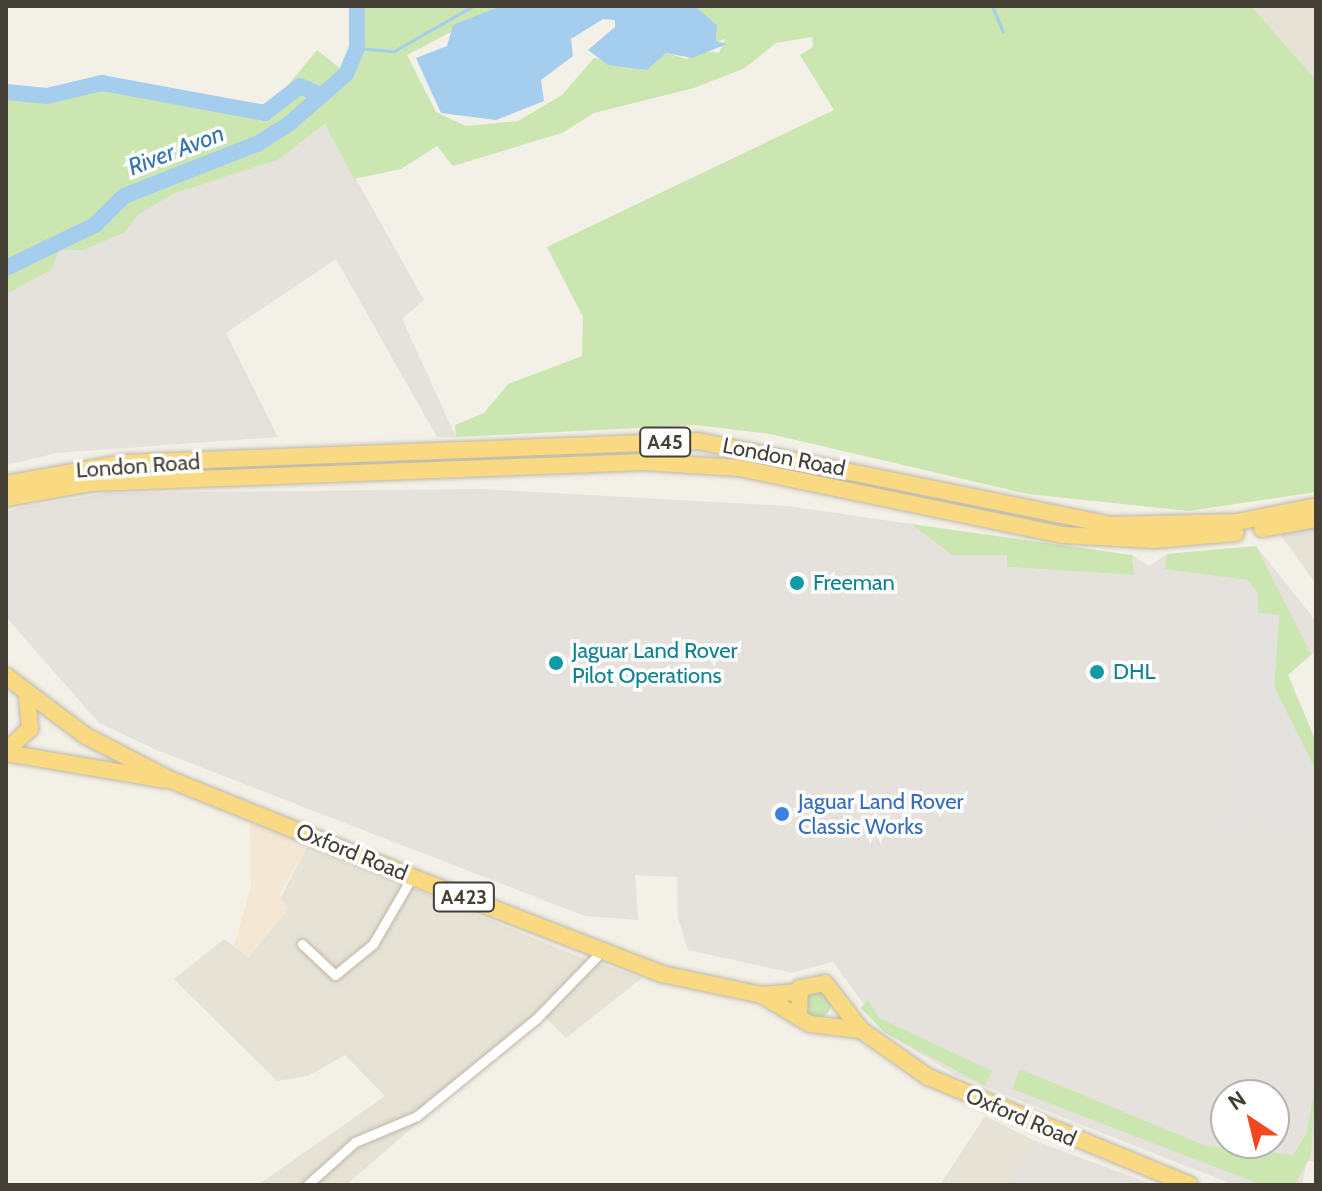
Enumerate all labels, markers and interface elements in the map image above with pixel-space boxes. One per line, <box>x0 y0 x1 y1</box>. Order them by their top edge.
water label: River Avon <box>124 119 228 181</box>
road number: A45 <box>639 426 691 458</box>
street label: London Road <box>720 432 848 482</box>
street label: London Road <box>75 448 201 484</box>
place label: Freeman <box>813 570 895 596</box>
marker: Freeman <box>788 574 806 592</box>
place label: Jaguar Land Rover Pilot Operations <box>572 637 738 688</box>
marker: Jaguar Land Rover Pilot Operations <box>547 654 565 672</box>
place label: DHL <box>1113 659 1156 685</box>
marker: DHL <box>1088 663 1106 681</box>
place label: Jaguar Land Rover Classic Works <box>798 788 964 840</box>
marker: Jaguar Land Rover Classic Works <box>773 805 791 823</box>
street label: Oxford Road <box>292 818 412 886</box>
road number: A423 <box>432 881 496 913</box>
north arrow <box>1210 1079 1290 1159</box>
street label: Oxford Road <box>962 1082 1080 1152</box>
text: N <box>1223 1085 1251 1116</box>

